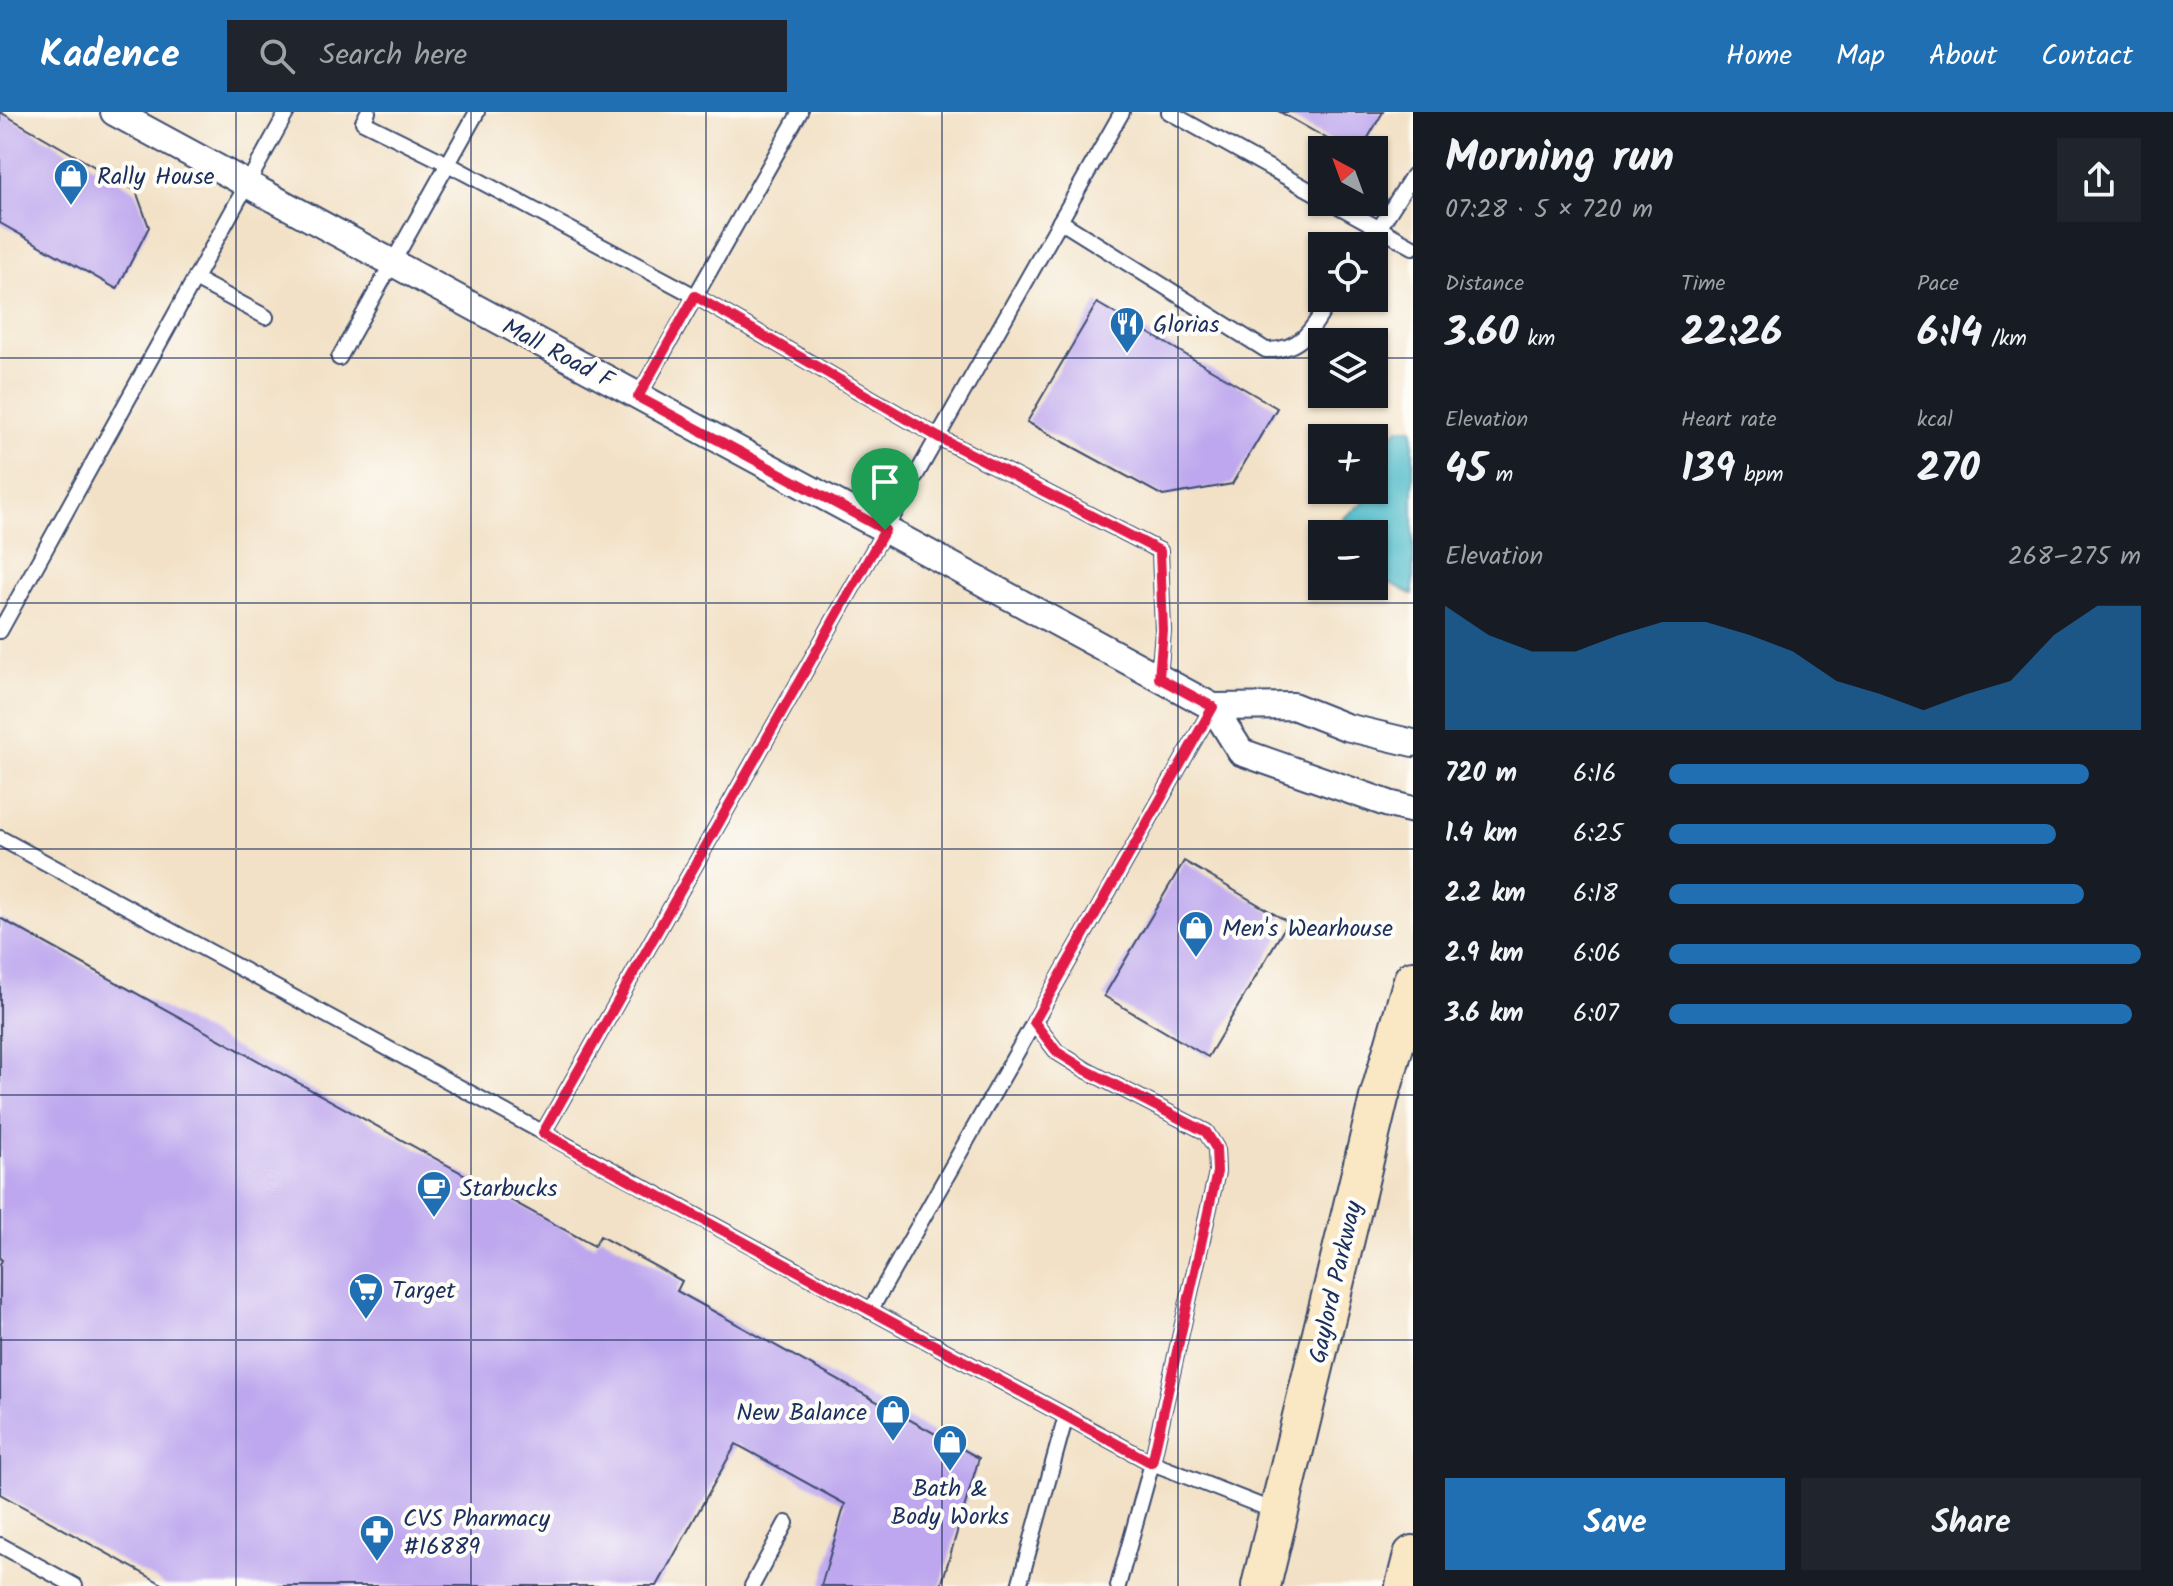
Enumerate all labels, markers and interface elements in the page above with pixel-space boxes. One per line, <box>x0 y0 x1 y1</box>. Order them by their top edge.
search box <box>227 20 787 92</box>
text: Kadence <box>40 26 179 86</box>
text: Search here <box>319 32 467 80</box>
icon: search <box>255 34 299 78</box>
text: Home <box>1726 34 1792 79</box>
text: Map <box>1836 34 1885 79</box>
text: About <box>1929 34 1997 79</box>
text: Contact <box>2041 34 2133 79</box>
text: Morning run <box>1445 124 1674 194</box>
north arrow <box>1308 136 1388 216</box>
map controls <box>1308 136 1388 600</box>
button: share <box>2057 138 2141 222</box>
shop icon: Rally House <box>52 157 90 207</box>
place label: Rally House <box>97 158 215 197</box>
text: 07:28 · 5 × 720 m <box>1445 189 1653 231</box>
button: locate <box>1308 232 1388 312</box>
text: Distance <box>1445 267 1524 302</box>
text: Time <box>1681 267 1725 302</box>
text: Pace <box>1917 267 1959 302</box>
text: 3.60 <box>1445 302 1519 366</box>
text: 22:26 <box>1681 302 1782 366</box>
text: 6:14 <box>1917 302 1982 366</box>
restaurant icon: Glorias <box>1108 305 1146 355</box>
place label: Glorias <box>1153 306 1220 345</box>
street label: Mall Road F <box>494 308 622 401</box>
text: km <box>1519 322 1555 357</box>
text: /km <box>1982 322 2027 357</box>
button: layers <box>1308 328 1388 408</box>
text: Elevation <box>1445 403 1528 438</box>
text: Heart rate <box>1681 403 1777 438</box>
text: kcal <box>1917 403 1953 438</box>
button: + <box>1308 424 1388 504</box>
text: 45 <box>1445 438 1487 502</box>
text: 139 <box>1681 438 1735 502</box>
text: 270 <box>1917 438 1980 502</box>
pin <box>851 448 919 530</box>
text: m <box>1487 458 1513 493</box>
text: bpm <box>1735 458 1784 493</box>
icon: arrive <box>863 460 907 504</box>
button: − <box>1308 520 1388 600</box>
text: Elevation <box>1445 536 1543 578</box>
text: 268–275 m <box>2008 536 2141 578</box>
text: 720 m <box>1445 753 1517 795</box>
text: 6:16 <box>1573 753 1616 795</box>
text: 1.4 km <box>1445 813 1517 855</box>
text: 6:25 <box>1573 813 1623 855</box>
text: 2.2 km <box>1445 873 1526 915</box>
text: 6:18 <box>1573 873 1618 915</box>
shop icon: Men's Wearhouse <box>1177 909 1215 959</box>
place label: Men's Wearhouse <box>1222 910 1393 949</box>
text: 2.9 km <box>1445 933 1524 975</box>
text: 6:06 <box>1573 933 1621 975</box>
text: 3.6 km <box>1445 993 1524 1035</box>
text: 6:07 <box>1573 993 1619 1035</box>
cafe icon: Starbucks <box>415 1169 453 1219</box>
place label: Starbucks <box>460 1170 558 1209</box>
street label: Gaylord Parkway <box>1299 1197 1374 1367</box>
supermarket icon: Target <box>347 1271 385 1321</box>
place label: Target <box>392 1272 456 1311</box>
shop icon: New Balance <box>874 1393 912 1443</box>
place label: New Balance <box>736 1394 867 1433</box>
shop icon: Bath & Body Works <box>931 1423 969 1473</box>
place label: Bath & Body Works <box>891 1470 1009 1537</box>
button: Save <box>1445 1478 1785 1570</box>
button: Share <box>1801 1478 2141 1570</box>
place label: CVS Pharmacy #16889 <box>403 1500 551 1567</box>
pharmacy icon: CVS Pharmacy #16889 <box>358 1513 396 1563</box>

